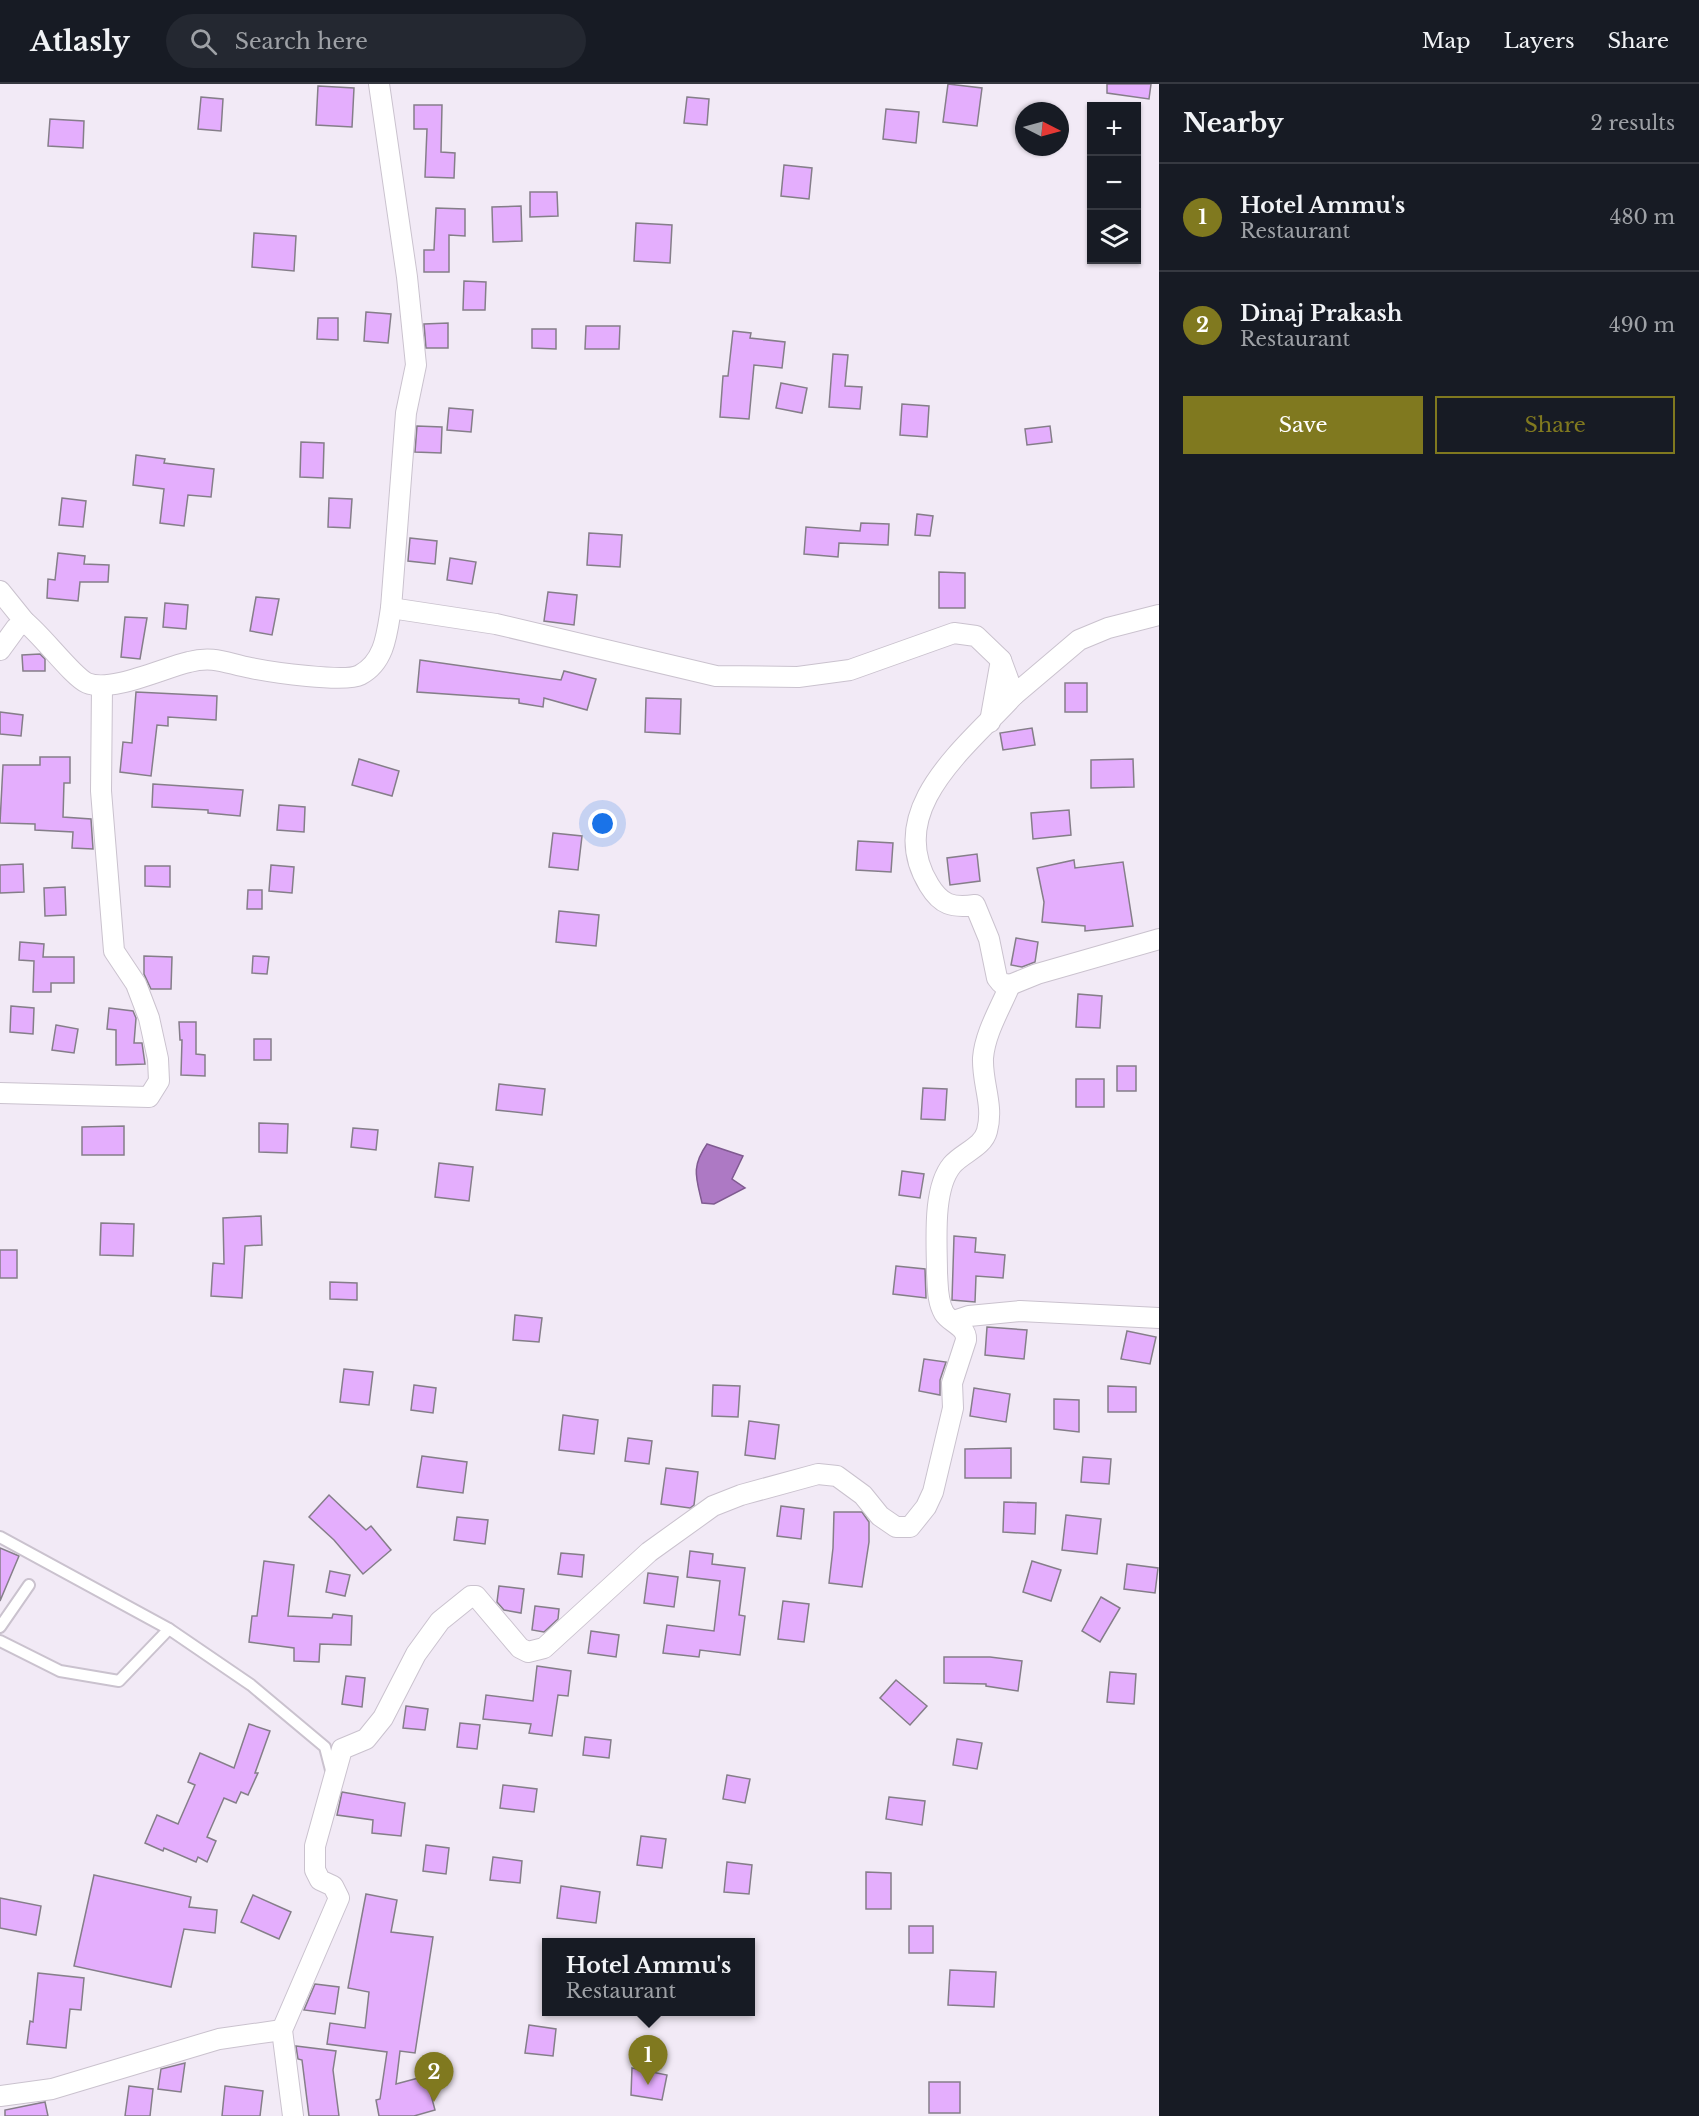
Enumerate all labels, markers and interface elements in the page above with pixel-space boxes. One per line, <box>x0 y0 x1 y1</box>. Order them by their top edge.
search box <box>166 14 586 68</box>
text: Atlasly <box>30 24 130 59</box>
icon: search <box>187 25 220 58</box>
text: Search here <box>235 28 368 55</box>
text: Map <box>1422 28 1471 54</box>
text: Layers <box>1504 28 1575 54</box>
text: Share <box>1608 28 1669 54</box>
north arrow <box>1015 102 1069 156</box>
map controls <box>1087 102 1141 264</box>
button: + <box>1087 102 1141 156</box>
text: Nearby <box>1183 107 1284 139</box>
text: 2 results <box>1591 111 1675 135</box>
button: − <box>1087 156 1141 210</box>
text: Hotel Ammu's <box>1240 192 1405 219</box>
text: 1 <box>1198 205 1207 229</box>
text: 480 m <box>1610 205 1675 229</box>
button: layers <box>1087 210 1141 264</box>
text: Restaurant <box>1240 219 1350 243</box>
text: Dinaj Prakash <box>1240 300 1402 327</box>
text: 2 <box>1196 313 1209 337</box>
text: 490 m <box>1609 313 1675 337</box>
text: Restaurant <box>1240 327 1350 351</box>
button: Save <box>1183 396 1423 454</box>
button: Share <box>1435 396 1675 454</box>
your location <box>588 809 617 838</box>
popup <box>542 1938 755 2016</box>
text: Hotel Ammu's <box>566 1952 731 1979</box>
text: Restaurant <box>566 1979 676 2003</box>
pin: 1 <box>628 2036 668 2085</box>
pin: 2 <box>414 2052 454 2102</box>

